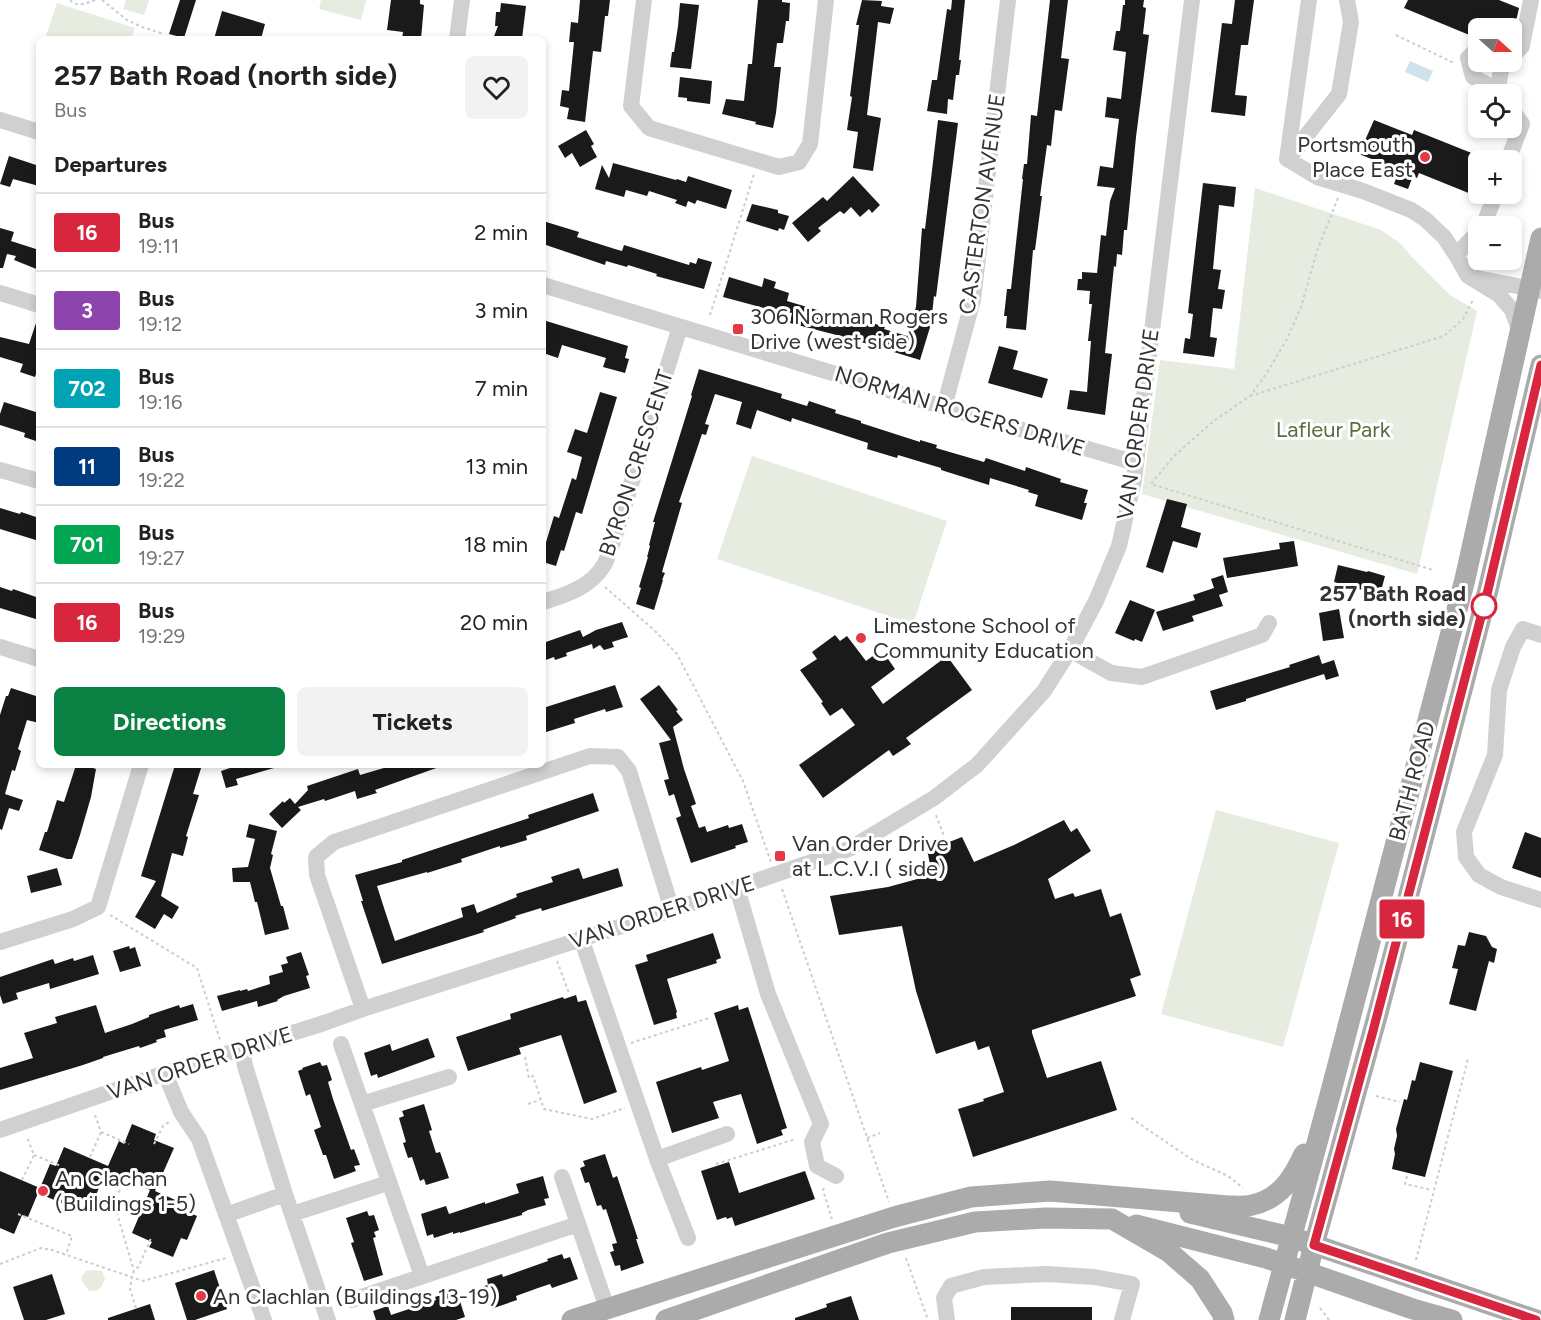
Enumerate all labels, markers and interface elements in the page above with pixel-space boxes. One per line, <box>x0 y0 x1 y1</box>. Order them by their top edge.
north arrow <box>1468 18 1522 72</box>
map controls <box>1468 18 1522 270</box>
button: heart <box>465 56 528 119</box>
text: 257 Bath Road (north side) <box>54 58 397 92</box>
button: locate <box>1468 84 1522 138</box>
street label: CASTERTON AVENUE <box>953 92 1011 316</box>
text: Bus <box>54 98 87 122</box>
place label: Portsmouth Place East <box>1297 131 1413 183</box>
marker: Portsmouth Place East <box>1418 150 1432 164</box>
button: + <box>1468 150 1522 204</box>
text: Departures <box>54 151 167 178</box>
text: Bus <box>138 207 174 234</box>
button: − <box>1468 216 1522 270</box>
text: 2 min <box>474 219 528 246</box>
text: 16 <box>76 220 98 245</box>
text: 19:11 <box>138 234 179 258</box>
text: Bus <box>138 285 174 312</box>
text: 3 min <box>474 297 528 324</box>
text: 3 <box>81 298 93 323</box>
place label: 306 Norman Rogers Drive (west side) <box>750 303 948 355</box>
text: 19:12 <box>138 312 182 336</box>
marker: 306 Norman Rogers Drive (west side) <box>731 322 745 336</box>
street label: VAN ORDER DRIVE <box>1111 327 1165 521</box>
street label: NORMAN ROGERS DRIVE <box>832 360 1088 462</box>
text: Bus <box>138 363 174 390</box>
street label: BYRON CRESCENT <box>593 366 679 560</box>
text: 7 min <box>475 375 528 402</box>
text: 702 <box>68 376 106 401</box>
text: 19:16 <box>138 390 182 414</box>
park label: Lafleur Park <box>1276 416 1391 443</box>
text: Bus <box>138 441 174 468</box>
text: 13 min <box>465 453 528 480</box>
text: 11 <box>78 454 96 479</box>
text: 19:22 <box>138 468 185 492</box>
text: Bus <box>138 519 174 546</box>
text: 18 min <box>464 531 528 558</box>
text: 701 <box>70 532 104 557</box>
text: 19:27 <box>138 546 185 570</box>
place label: 257 Bath Road (north side) <box>1319 580 1466 632</box>
marker: 257 Bath Road (north side) <box>1471 593 1497 619</box>
text: Bus <box>138 597 174 624</box>
text: 20 min <box>460 609 528 636</box>
text: 16 <box>76 610 98 635</box>
place label: Limestone School of Community Education <box>873 612 1094 664</box>
text: 19:29 <box>138 624 185 648</box>
marker: Limestone School of Community Education <box>854 631 868 645</box>
button: Directions <box>54 687 285 756</box>
button: Tickets <box>297 687 528 756</box>
street label: BATH ROAD <box>1383 718 1441 844</box>
place label: Van Order Drive at L.C.V.I ( side) <box>792 830 948 882</box>
marker: Van Order Drive at L.C.V.I ( side) <box>773 849 787 863</box>
street label: VAN ORDER DRIVE <box>566 869 758 955</box>
line badge: 16 <box>1375 900 1429 938</box>
text: 16 <box>1391 907 1413 932</box>
street label: VAN ORDER DRIVE <box>104 1020 296 1106</box>
place label: An Clachan (Buildings 1-5) <box>55 1165 196 1217</box>
marker: An Clachan (Buildings 1-5) <box>36 1184 50 1198</box>
place label: An Clachlan (Buildings 13-19) <box>213 1283 497 1310</box>
marker: An Clachlan (Buildings 13-19) <box>194 1289 208 1303</box>

